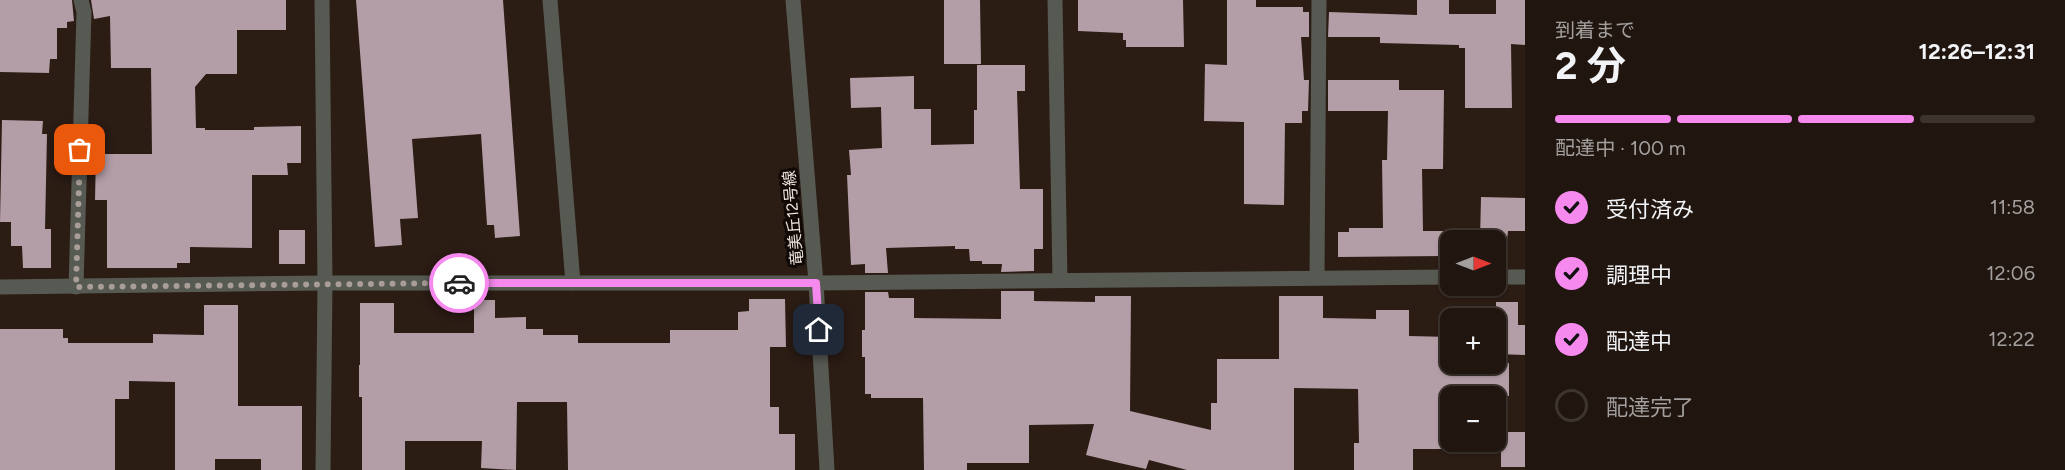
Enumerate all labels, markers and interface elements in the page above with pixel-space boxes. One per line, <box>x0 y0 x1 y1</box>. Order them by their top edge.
text: 到着まで <box>1555 18 1635 42</box>
text: 12:26–12:31 <box>1919 38 2035 65</box>
text: 2 分 <box>1555 42 1626 89</box>
pin <box>54 124 105 175</box>
icon: bag <box>63 133 96 166</box>
text: 配達中 · 100 m <box>1555 136 1686 160</box>
street label: 竜美丘12号線 <box>779 170 807 266</box>
icon: check <box>1555 191 1588 224</box>
text: 11:58 <box>1990 195 2035 219</box>
text: 受付済み <box>1606 196 1694 223</box>
north arrow <box>1440 230 1506 296</box>
map controls <box>1440 230 1506 452</box>
courier <box>429 253 489 313</box>
icon: check <box>1555 257 1588 290</box>
text: 12:06 <box>1986 261 2035 285</box>
text: 調理中 <box>1606 262 1672 289</box>
icon: car <box>443 267 476 300</box>
pin <box>793 304 844 355</box>
button: + <box>1440 308 1506 374</box>
icon: home <box>802 313 835 346</box>
icon: check <box>1555 323 1588 356</box>
text: 12:22 <box>1988 327 2035 351</box>
text: 配達中 <box>1606 328 1672 355</box>
button: − <box>1440 386 1506 452</box>
text: 配達完了 <box>1606 394 1694 421</box>

